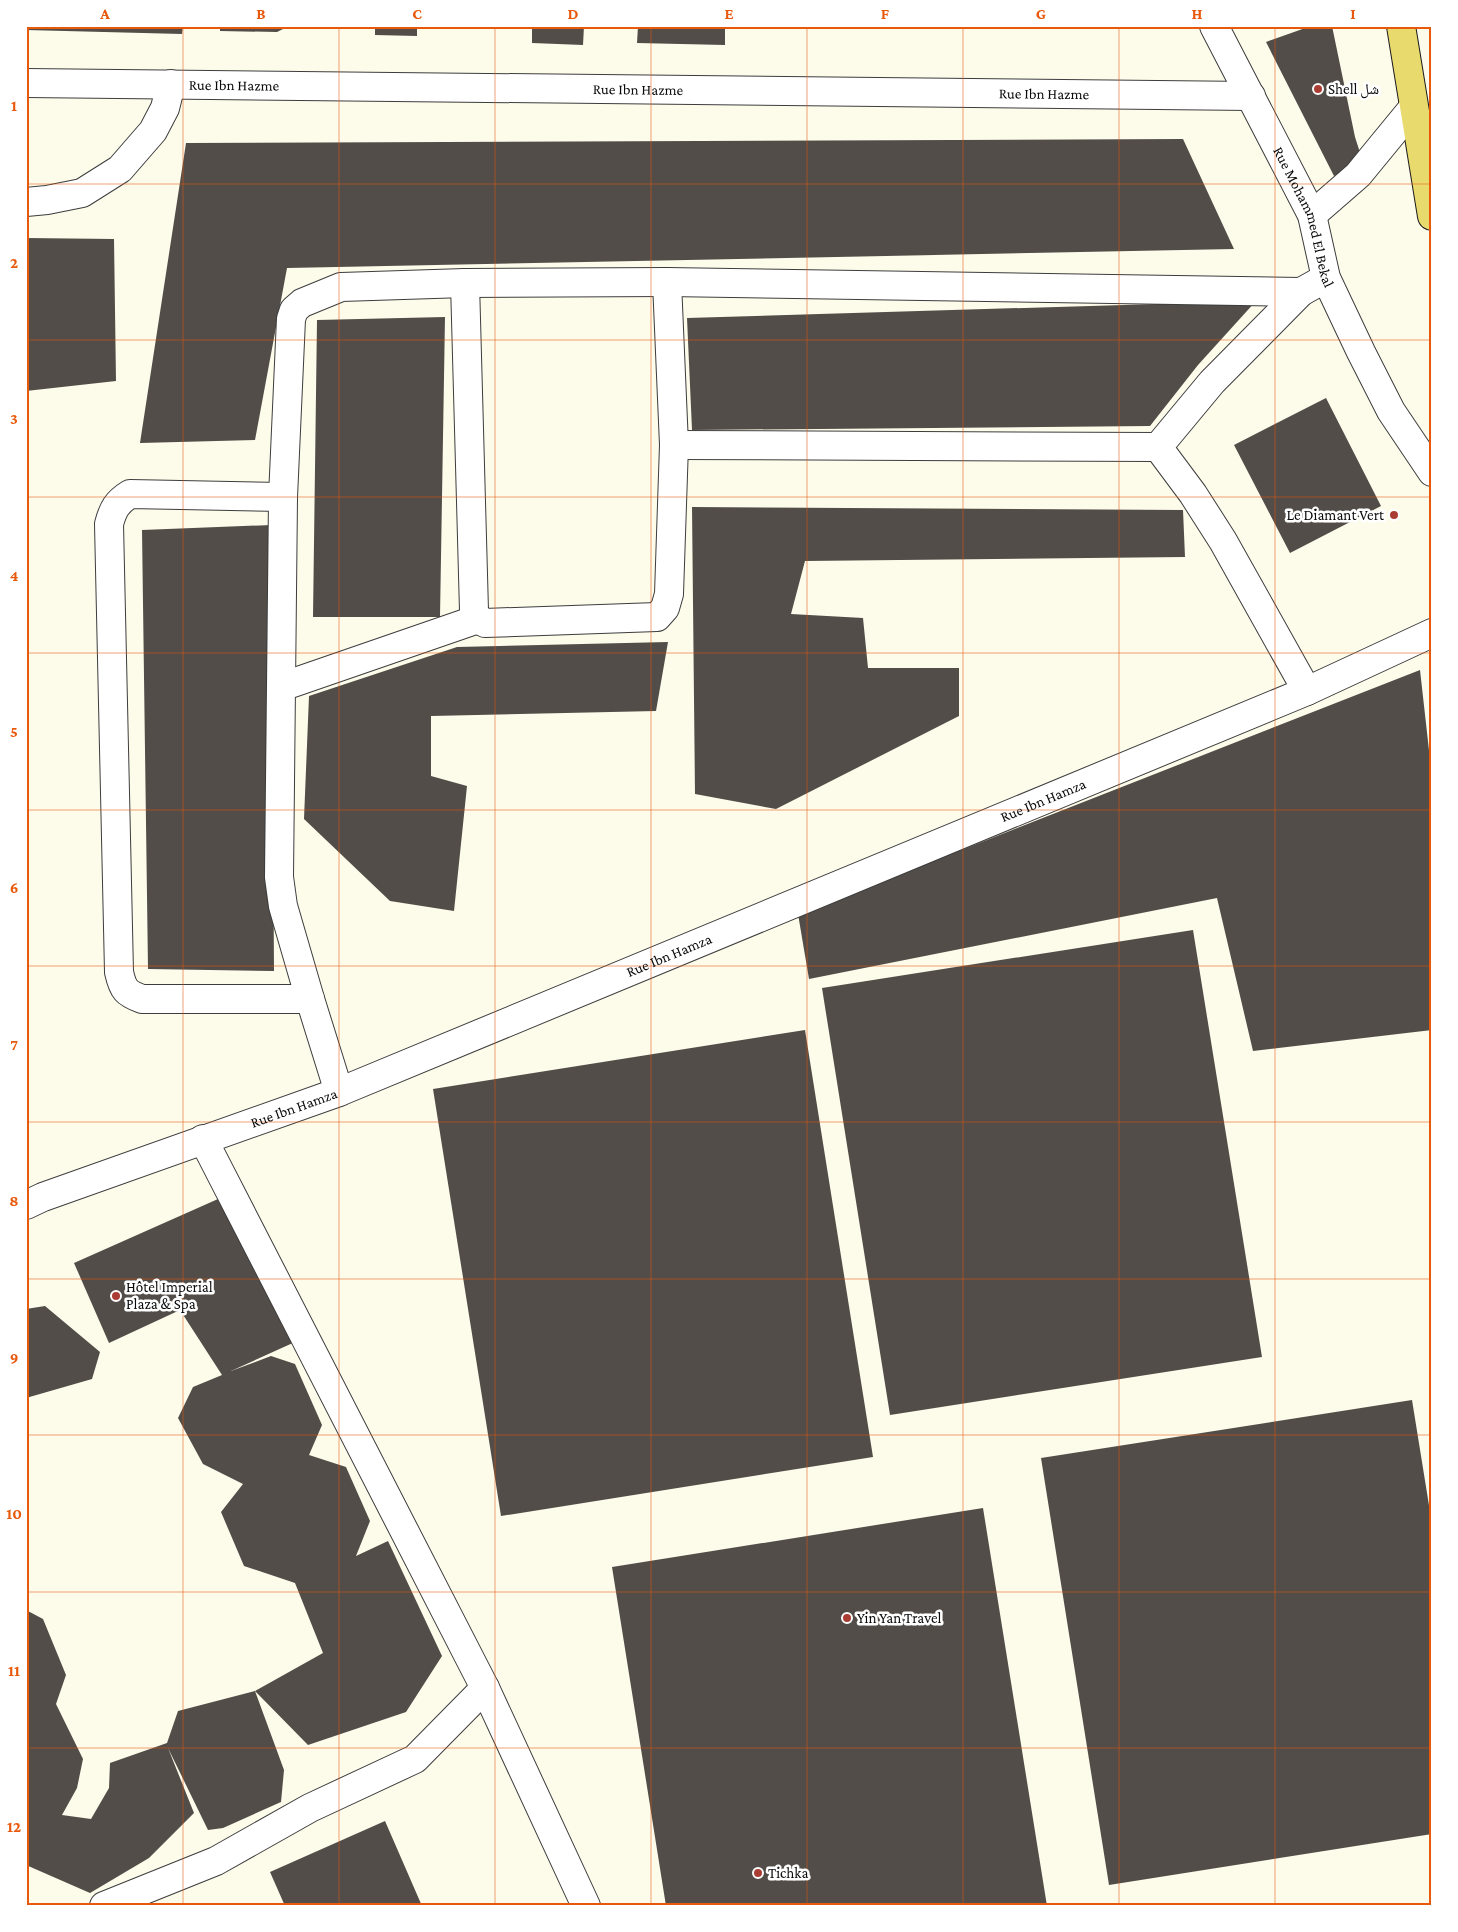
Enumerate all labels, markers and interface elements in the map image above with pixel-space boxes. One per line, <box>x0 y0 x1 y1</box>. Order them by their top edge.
text: A <box>99 5 110 22</box>
text: B <box>256 5 266 22</box>
text: C <box>412 5 422 22</box>
text: D <box>567 5 579 22</box>
text: E <box>724 5 734 22</box>
text: F <box>881 5 890 22</box>
text: G <box>1036 5 1046 22</box>
text: H <box>1192 5 1203 22</box>
text: I <box>1350 5 1356 22</box>
street label: Rue Ibn Hazme <box>189 77 280 94</box>
street label: Rue Ibn Hazme <box>593 81 684 98</box>
place label: Shell شل <box>1328 81 1379 99</box>
marker: Shell شل <box>1312 83 1324 95</box>
street label: Rue Ibn Hazme <box>999 85 1090 102</box>
text: 1 <box>11 97 17 114</box>
street label: Rue Mohammed El Bekal <box>1270 144 1337 290</box>
text: 2 <box>10 254 18 271</box>
text: 3 <box>10 410 18 427</box>
place label: Le Diamant Vert <box>1287 507 1385 523</box>
marker: Le Diamant Vert <box>1388 509 1400 521</box>
text: 4 <box>10 567 19 584</box>
text: 5 <box>10 723 18 740</box>
street label: Rue Ibn Hamza <box>998 776 1088 825</box>
text: 6 <box>10 879 18 896</box>
street label: Rue Ibn Hamza <box>624 931 714 980</box>
text: 7 <box>10 1036 18 1053</box>
street label: Rue Ibn Hamza <box>248 1085 339 1131</box>
text: 8 <box>9 1192 19 1209</box>
place label: Hôtel Imperial Plaza & Spa <box>126 1279 213 1313</box>
marker: Hôtel Imperial Plaza & Spa <box>110 1290 122 1302</box>
text: 9 <box>10 1349 18 1366</box>
text: 10 <box>6 1505 22 1522</box>
place label: Yin Yan Travel <box>857 1610 942 1626</box>
marker: Yin Yan Travel <box>841 1612 853 1624</box>
text: 11 <box>8 1662 20 1679</box>
text: 12 <box>7 1818 21 1835</box>
place label: Tichka <box>768 1865 808 1881</box>
marker: Tichka <box>752 1867 764 1879</box>

